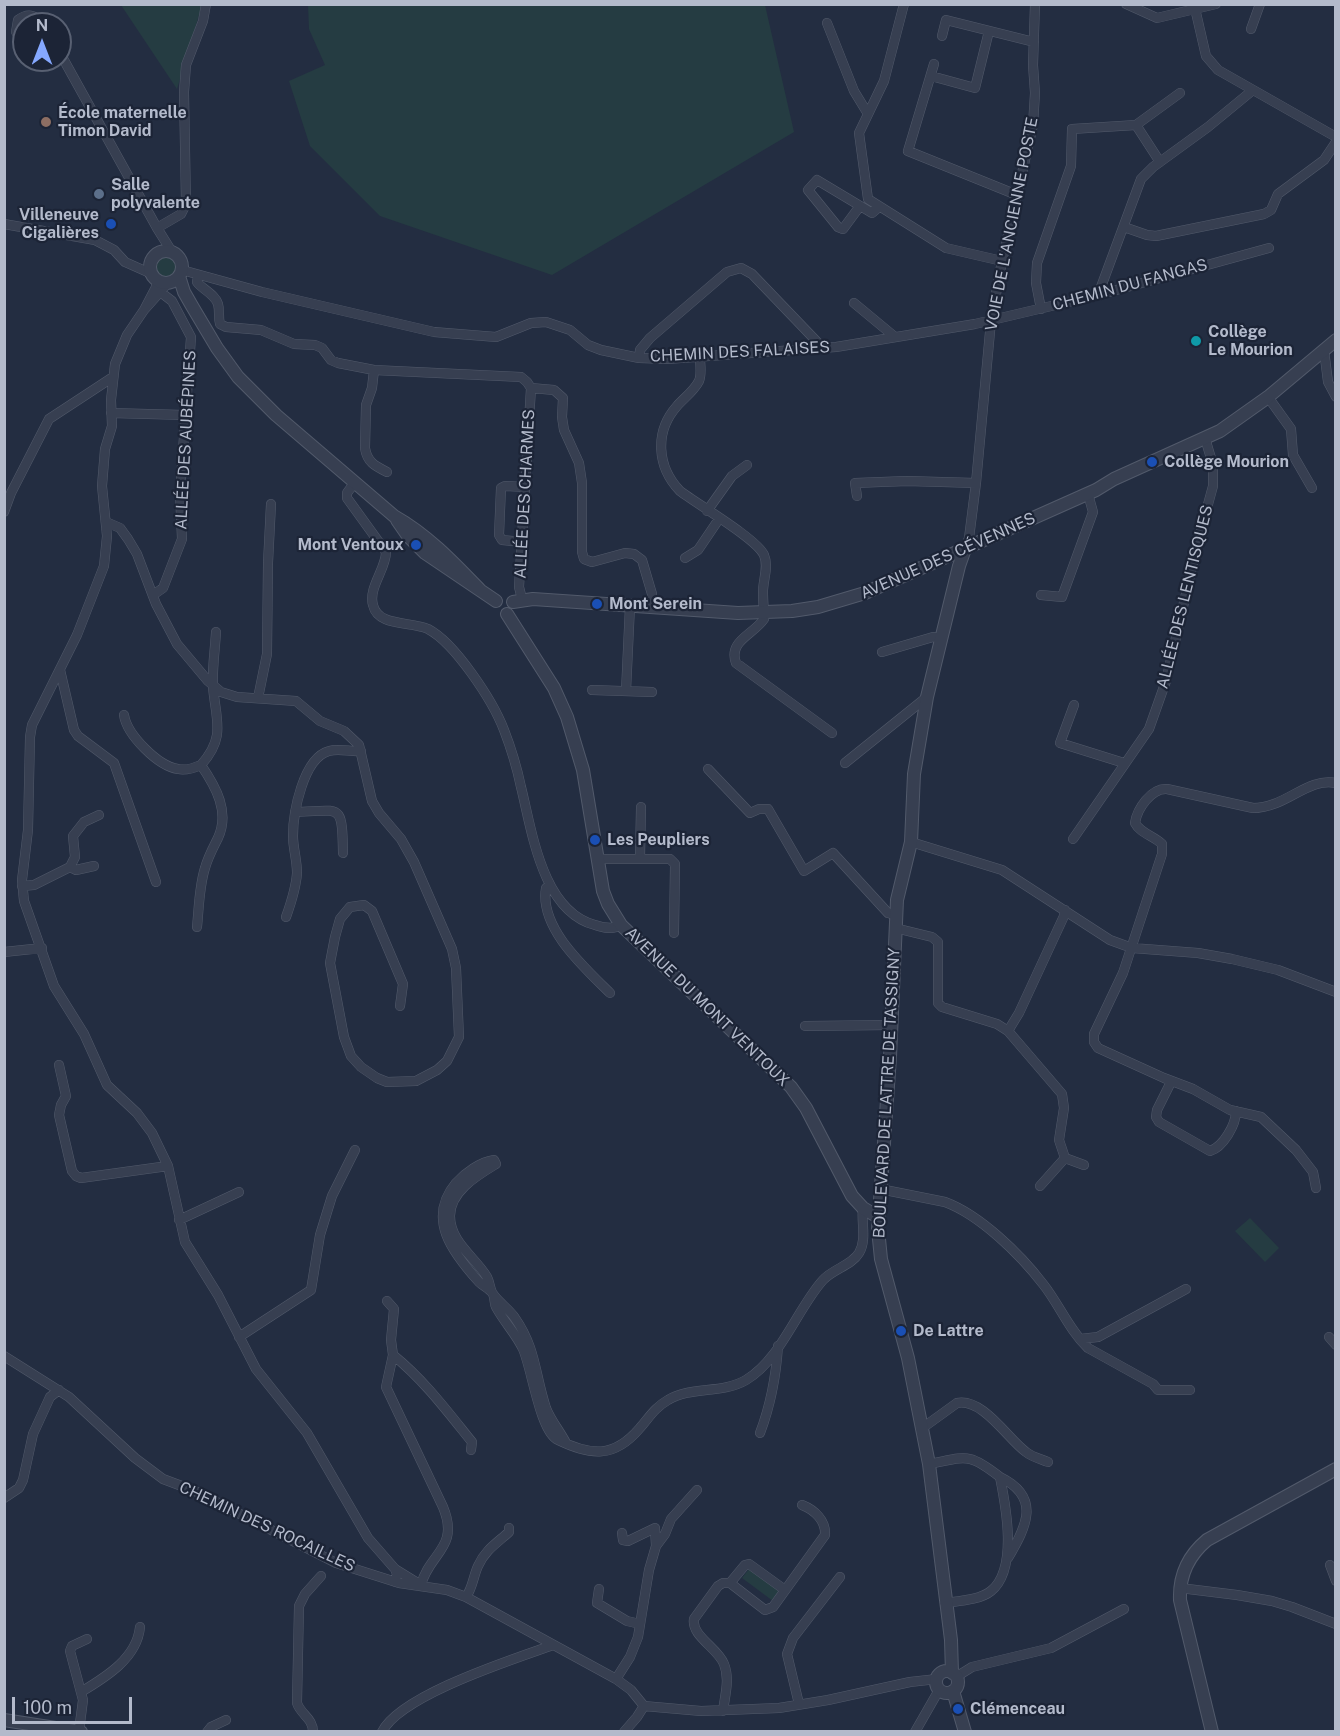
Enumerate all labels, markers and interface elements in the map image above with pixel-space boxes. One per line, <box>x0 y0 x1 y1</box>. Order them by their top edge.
north arrow <box>12 12 72 72</box>
text: N <box>36 16 48 35</box>
place label: École maternelle Timon David <box>58 103 187 141</box>
marker: École maternelle Timon David <box>39 115 53 129</box>
street label: VOIE DE L'ANCIENNE POSTE <box>982 115 1042 333</box>
place label: Salle polyvalente <box>111 175 200 213</box>
marker: Salle polyvalente <box>92 187 106 201</box>
place label: Villeneuve Cigalières <box>19 205 99 243</box>
marker: Villeneuve Cigalières <box>104 217 118 231</box>
street label: CHEMIN DU FANGAS <box>1050 255 1210 315</box>
place label: Collège Le Mourion <box>1208 322 1293 360</box>
marker: Collège Le Mourion <box>1189 334 1203 348</box>
street label: CHEMIN DES FALAISES <box>650 338 830 366</box>
street label: ALLÉE DES AUBÉPINES <box>172 350 200 530</box>
street label: ALLÉE DES CHARMES <box>511 409 539 579</box>
place label: Collège Mourion <box>1164 452 1289 472</box>
marker: Collège Mourion <box>1145 455 1159 469</box>
street label: ALLÉE DES LENTISQUES <box>1153 503 1217 691</box>
street label: AVENUE DES CÉVENNES <box>857 509 1039 603</box>
place label: Mont Ventoux <box>298 535 404 555</box>
marker: Mont Ventoux <box>409 538 423 552</box>
place label: Mont Serein <box>609 594 702 614</box>
marker: Mont Serein <box>590 597 604 611</box>
place label: Les Peupliers <box>607 830 710 850</box>
marker: Les Peupliers <box>588 833 602 847</box>
street label: AVENUE DU MONT VENTOUX <box>621 923 793 1091</box>
street label: BOULEVARD DE LATTRE DE TASSIGNY <box>870 947 904 1239</box>
place label: De Lattre <box>913 1321 984 1341</box>
marker: De Lattre <box>894 1324 908 1338</box>
street label: CHEMIN DES ROCAILLES <box>176 1478 358 1576</box>
scale bar <box>15 1685 135 1723</box>
text: 100 m <box>23 1697 72 1718</box>
place label: Clémenceau <box>970 1699 1065 1719</box>
marker: Clémenceau <box>951 1702 965 1716</box>

